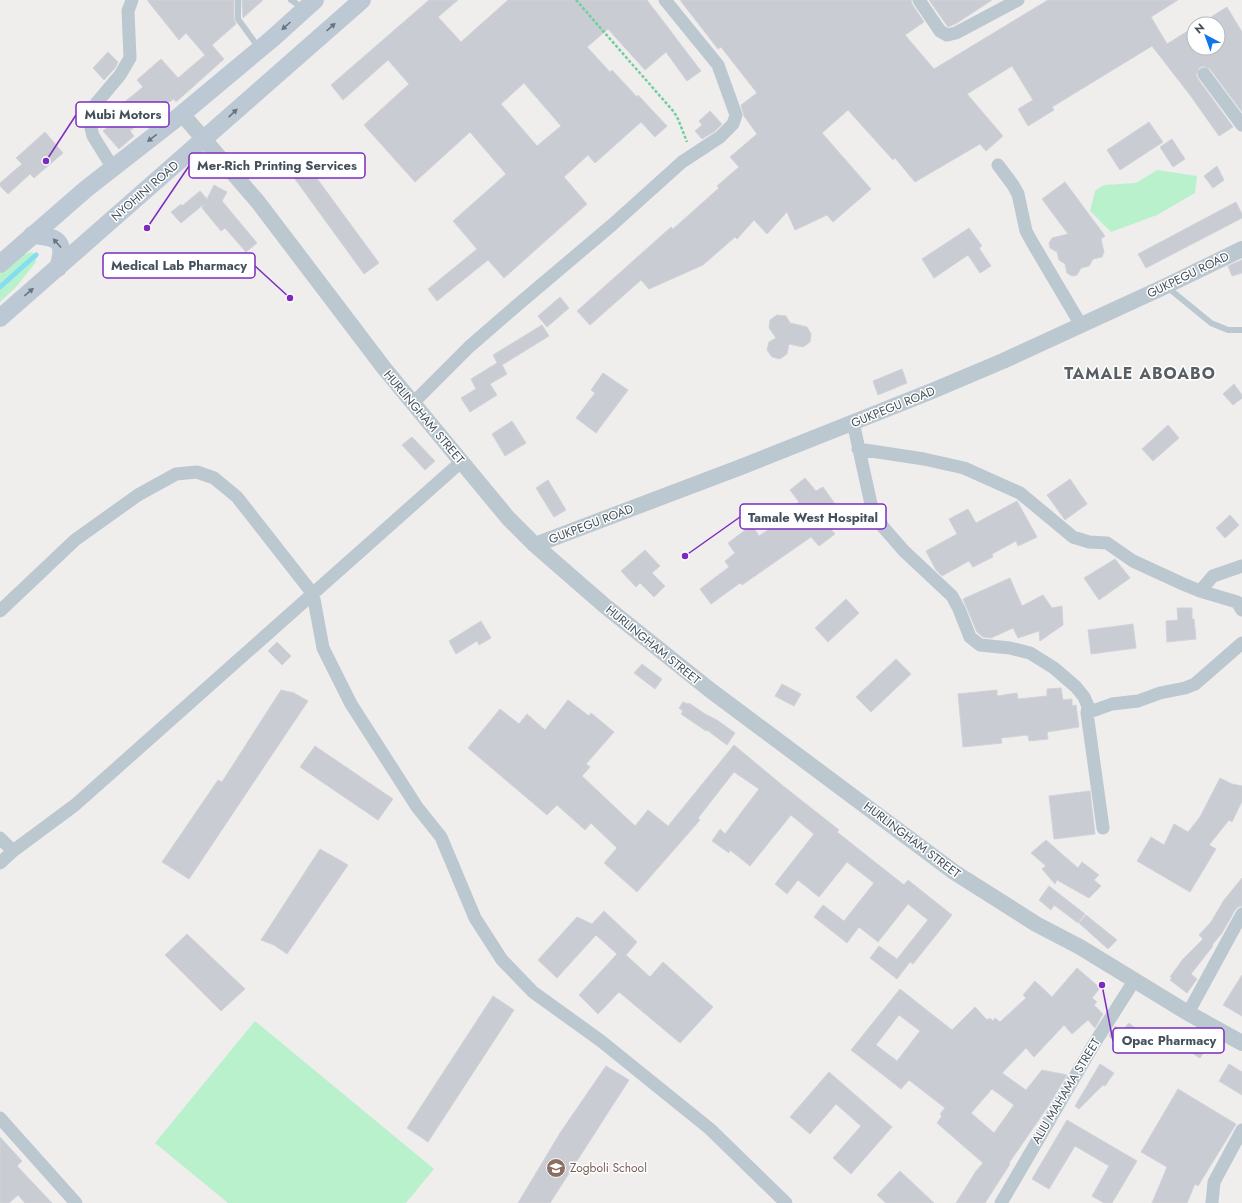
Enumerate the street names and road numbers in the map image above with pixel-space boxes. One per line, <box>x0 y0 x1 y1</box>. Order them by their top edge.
street label: NYOHINI ROAD <box>107 157 183 225</box>
street label: GUKPEGU ROAD <box>1144 247 1232 303</box>
street label: HURLINGHAM STREET <box>379 366 469 468</box>
street label: GUKPEGU ROAD <box>848 382 938 432</box>
street label: GUKPEGU ROAD <box>546 500 636 548</box>
street label: HURLINGHAM STREET <box>602 601 705 689</box>
street label: HURLINGHAM STREET <box>860 798 965 883</box>
street label: ALIU MAHAMA STREET <box>1027 1034 1105 1147</box>

